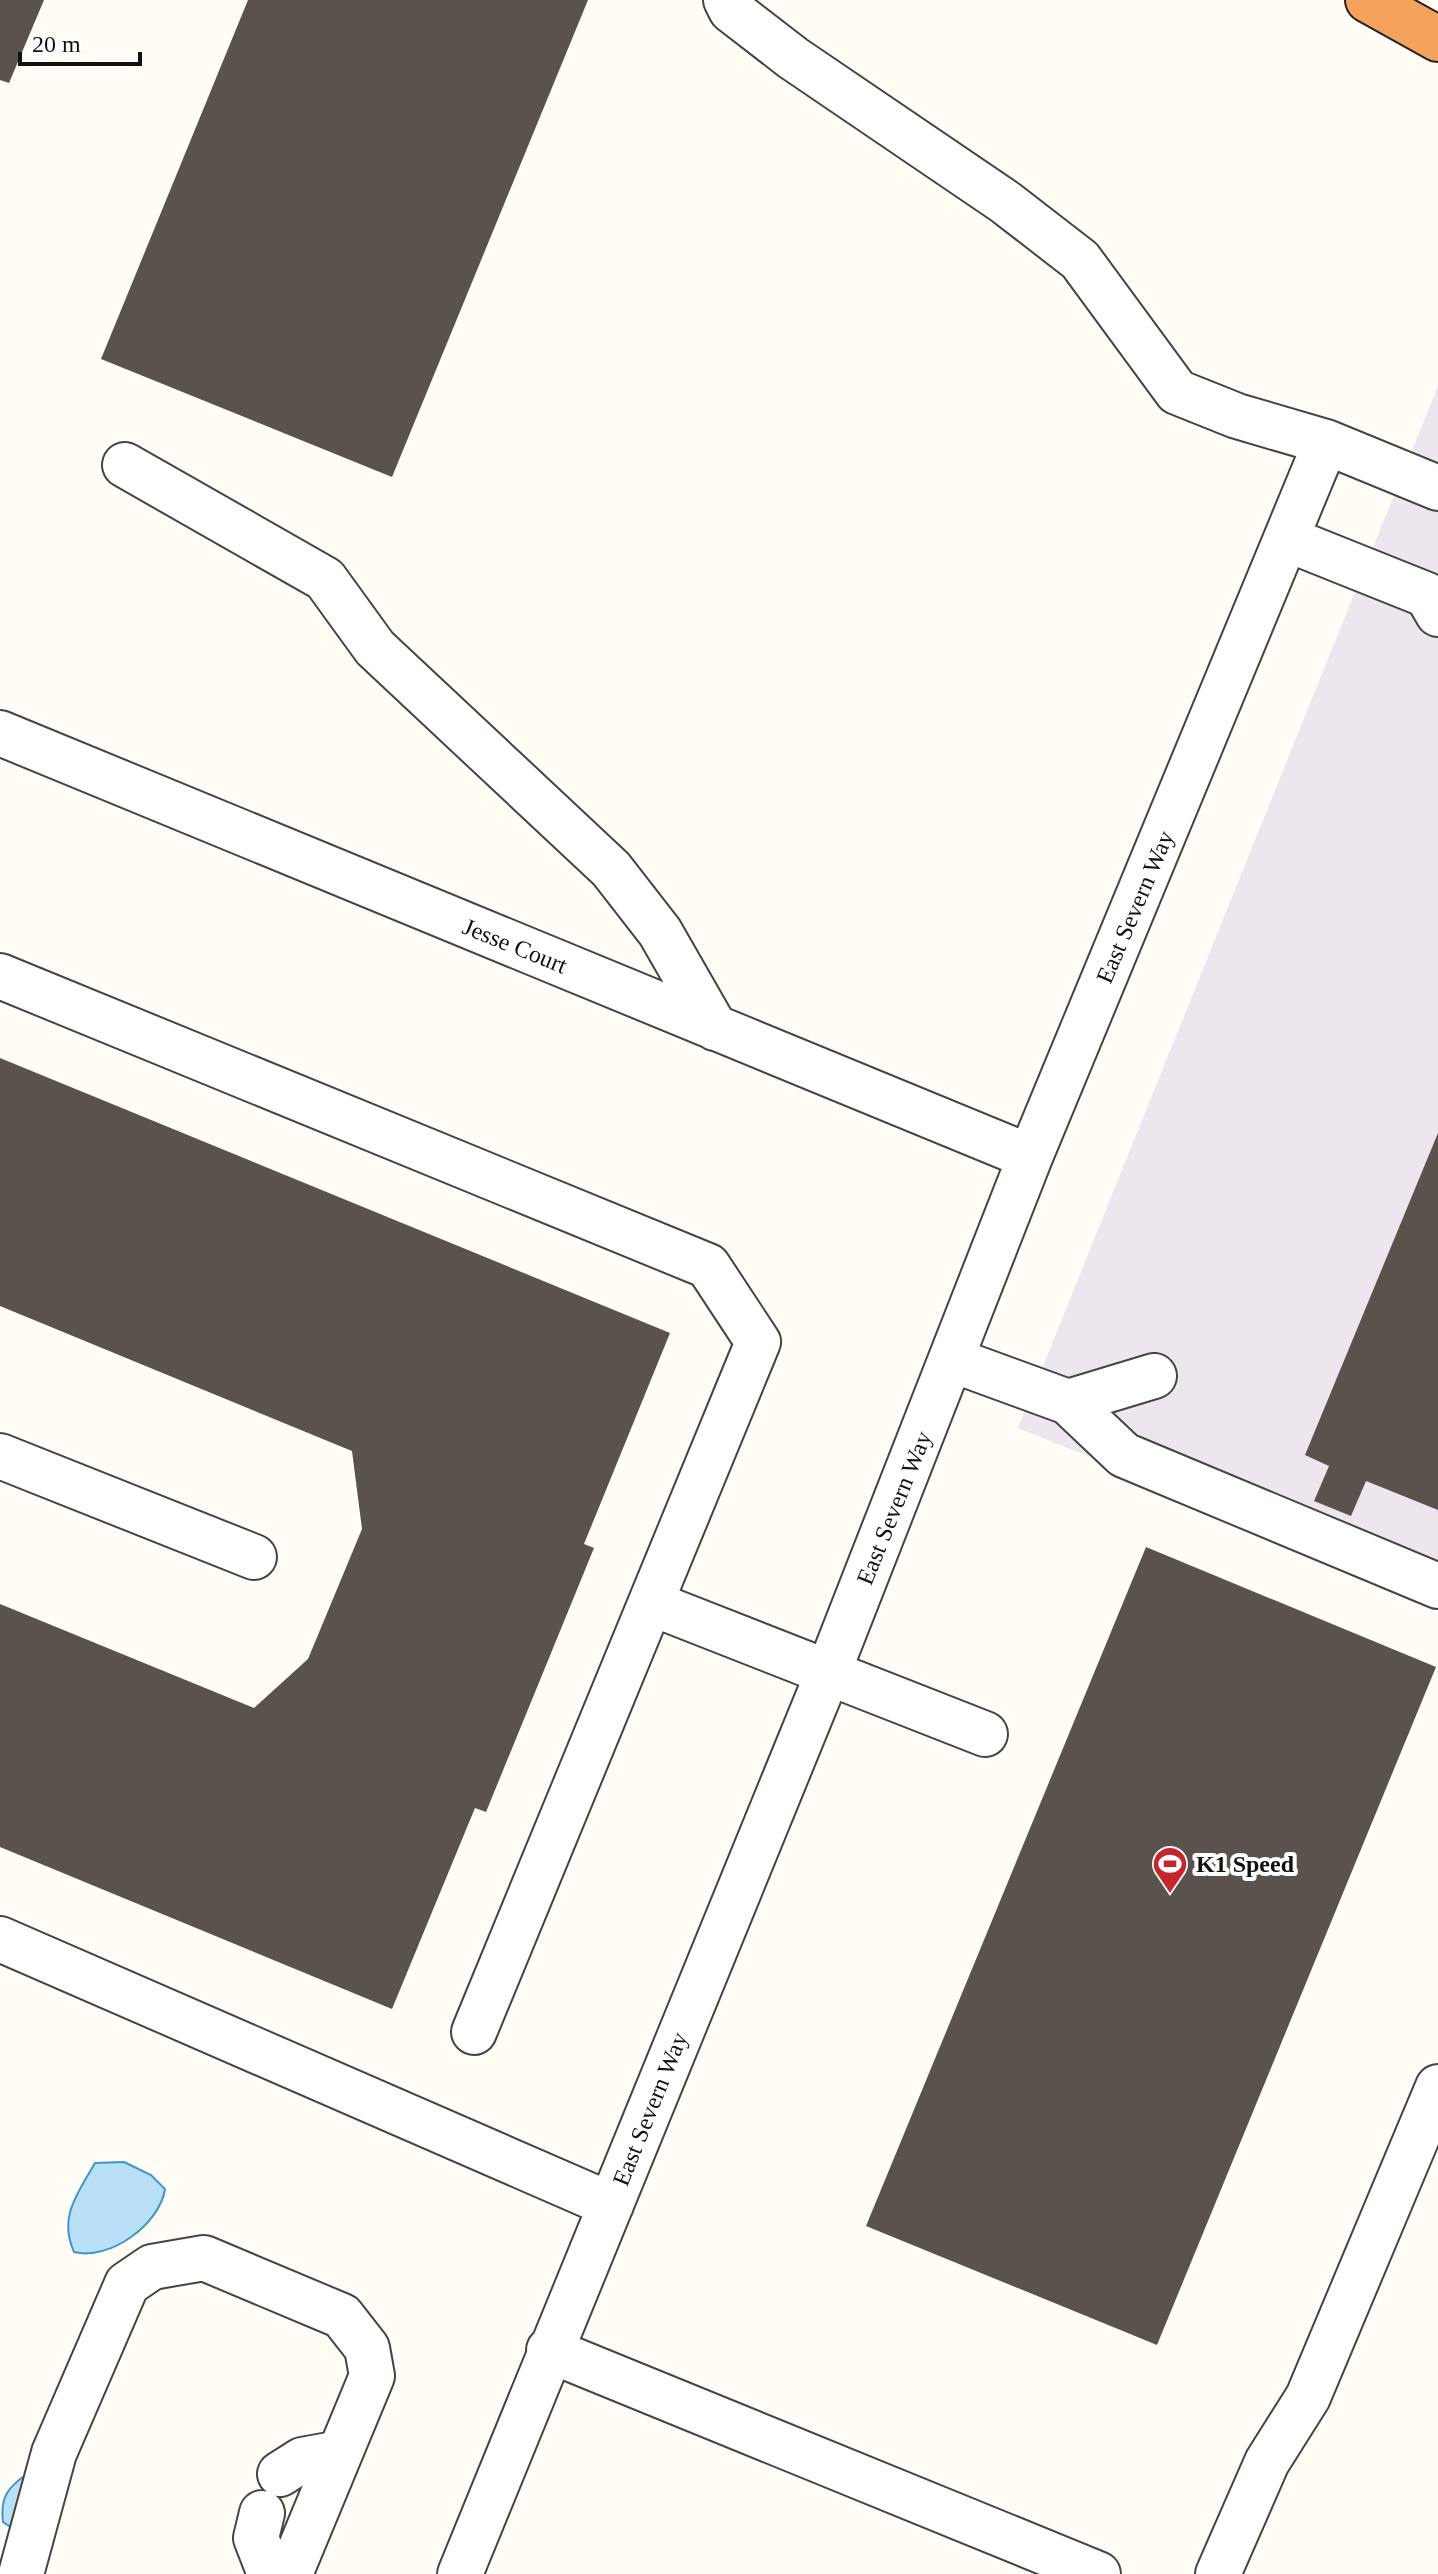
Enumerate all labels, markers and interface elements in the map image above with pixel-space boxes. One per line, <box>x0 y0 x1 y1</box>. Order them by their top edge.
scale bar <box>20 16 140 66</box>
text: 20 m <box>32 31 81 57</box>
street label: East Severn Way <box>1091 827 1179 987</box>
street label: Jesse Court <box>459 913 571 979</box>
street label: East Severn Way <box>851 1428 937 1588</box>
sports icon: K1 Speed <box>1151 1845 1189 1895</box>
place label: K1 Speed <box>1196 1851 1295 1877</box>
street label: East Severn Way <box>607 2029 693 2189</box>

